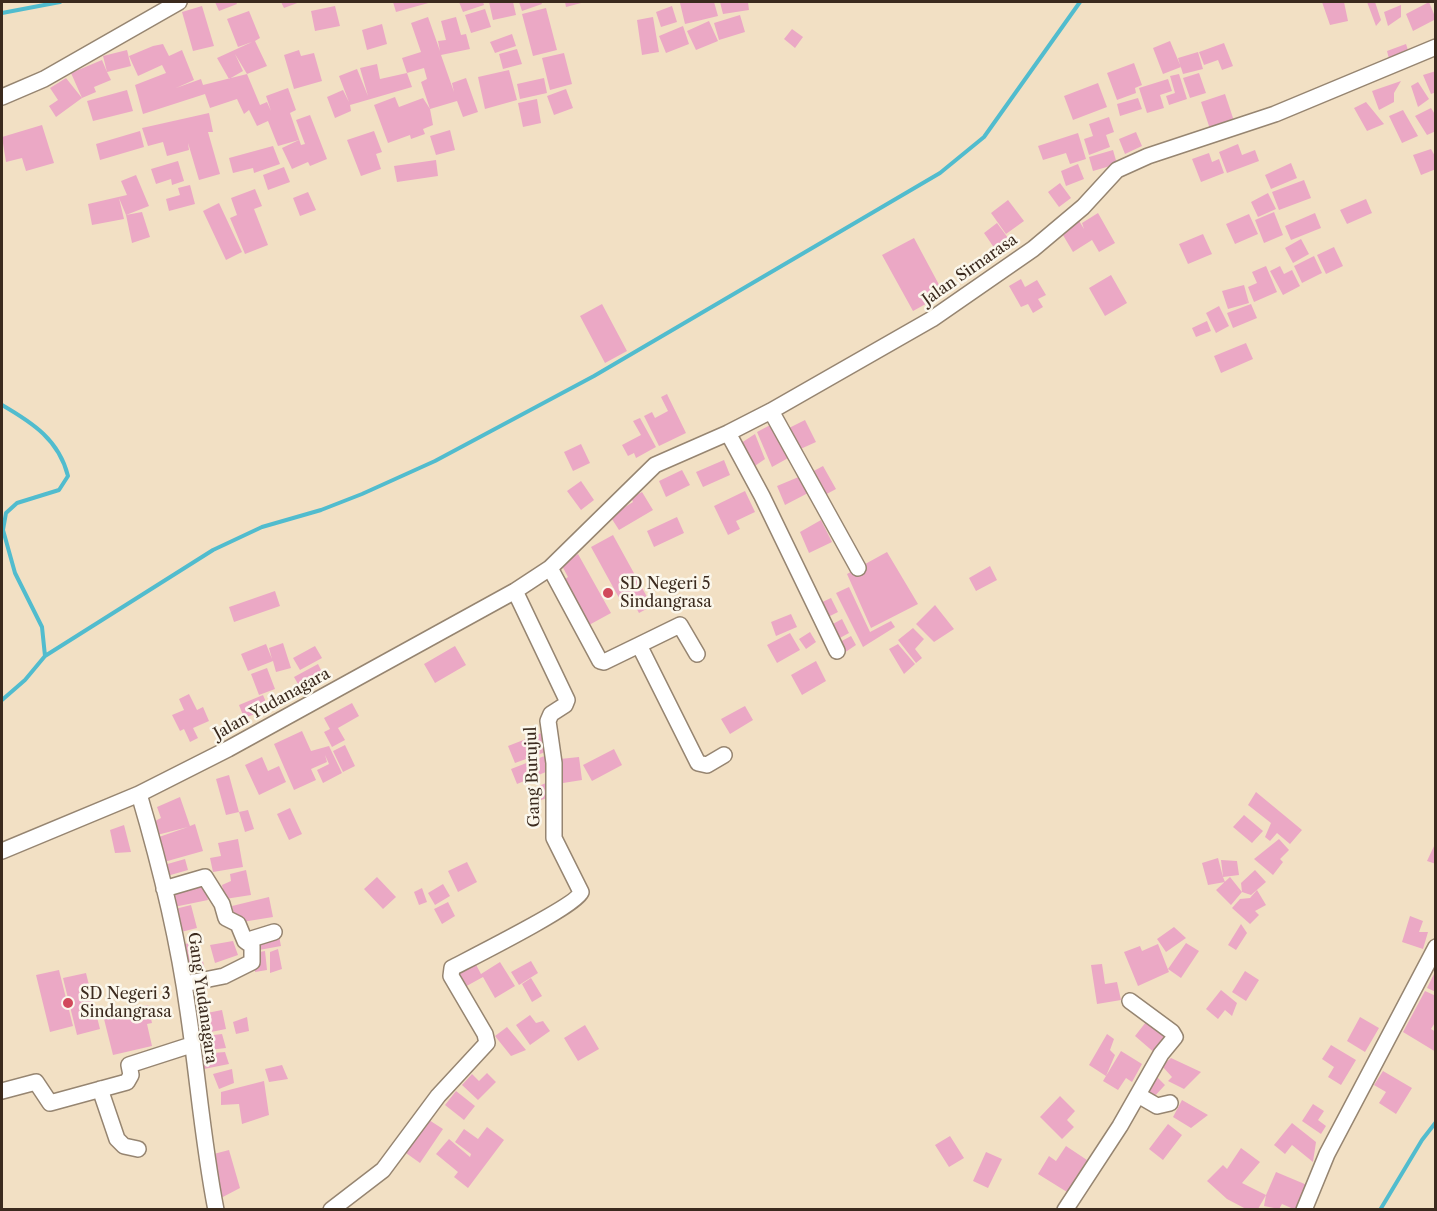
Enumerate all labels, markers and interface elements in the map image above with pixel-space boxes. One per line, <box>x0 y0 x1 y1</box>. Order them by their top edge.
street label: Jalan Sirnarasa <box>919 230 1021 310</box>
place label: SD Negeri 5 Sindangrasa <box>620 574 712 612</box>
marker: SD Negeri 5 Sindangrasa <box>601 586 615 600</box>
street label: Jalan Yudanagara <box>211 664 333 744</box>
street label: Gang Burujul <box>522 726 544 828</box>
street label: Gang Yudanagara <box>183 931 221 1065</box>
place label: SD Negeri 3 Sindangrasa <box>80 984 172 1022</box>
marker: SD Negeri 3 Sindangrasa <box>61 996 75 1010</box>

